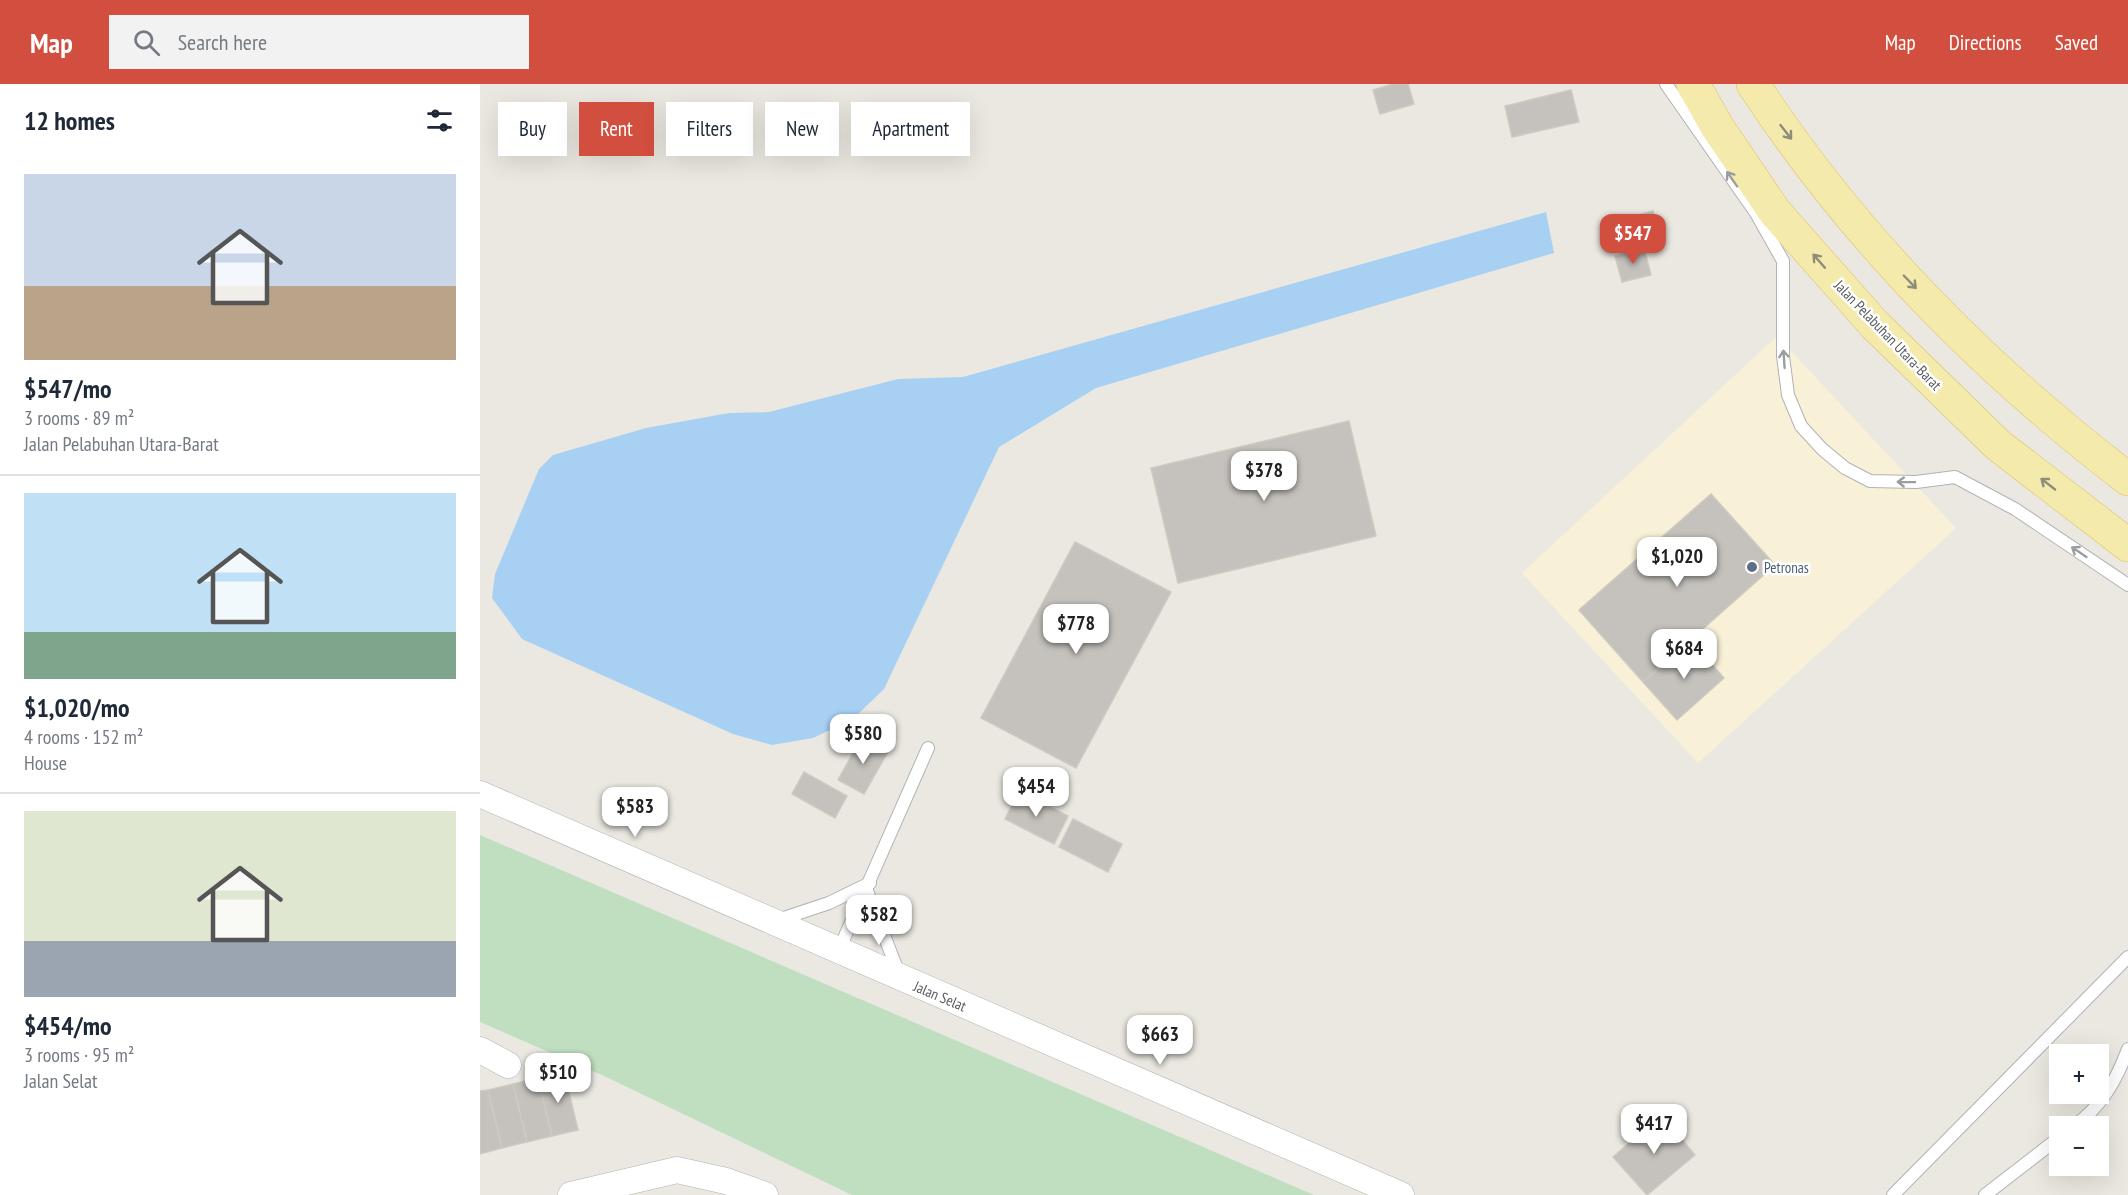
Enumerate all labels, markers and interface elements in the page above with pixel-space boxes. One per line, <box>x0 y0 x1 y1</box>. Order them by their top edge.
search box <box>109 15 529 69</box>
text: Map <box>30 24 73 61</box>
icon: search <box>130 26 163 59</box>
text: Search here <box>178 28 267 56</box>
text: Map <box>1885 29 1916 56</box>
text: Directions <box>1949 29 2022 56</box>
text: Saved <box>2055 29 2098 56</box>
chip: Buy <box>498 102 567 156</box>
chip: Rent <box>579 102 654 156</box>
chip: Filters <box>666 102 753 156</box>
chip: New <box>765 102 839 156</box>
chip: Apartment <box>851 102 970 156</box>
text: 12 homes <box>24 104 115 137</box>
icon: filters <box>423 104 456 137</box>
one-way arrow <box>1779 124 1792 140</box>
one-way arrow <box>1726 171 1738 188</box>
icon: home <box>186 213 294 321</box>
pin: $547 <box>1597 214 1669 265</box>
text: $547 <box>1614 220 1652 246</box>
one-way arrow <box>1812 253 1825 269</box>
street label: Jalan Pelabuhan Utara-Barat <box>1830 275 1946 394</box>
one-way arrow <box>1903 275 1917 290</box>
one-way arrow <box>1778 350 1789 370</box>
text: $547/mo <box>24 372 112 405</box>
text: 3 rooms · 89 m² <box>24 405 134 431</box>
text: Jalan Pelabuhan Utara-Barat <box>24 431 219 457</box>
pin: $378 <box>1228 451 1300 502</box>
text: $378 <box>1245 457 1283 483</box>
one-way arrow <box>1897 476 1917 488</box>
one-way arrow <box>2041 477 2057 490</box>
icon: home <box>186 532 294 640</box>
pin: $1,020 <box>1628 537 1726 588</box>
text: $1,020 <box>1651 543 1703 569</box>
one-way arrow <box>2072 546 2088 558</box>
place label: Petronas <box>1764 558 1809 577</box>
marker: Petronas <box>1745 560 1759 574</box>
pin: $778 <box>1040 604 1112 655</box>
text: $778 <box>1057 610 1095 636</box>
pin: $684 <box>1648 629 1720 680</box>
text: $684 <box>1665 635 1703 661</box>
text: $1,020/mo <box>24 691 130 724</box>
pin: $580 <box>827 714 899 765</box>
text: $580 <box>844 720 882 746</box>
text: 4 rooms · 152 m² <box>24 724 143 750</box>
text: House <box>24 750 67 776</box>
pin: $454 <box>1000 767 1072 818</box>
text: $454 <box>1017 773 1055 799</box>
pin: $583 <box>599 787 671 838</box>
text: $583 <box>616 793 654 819</box>
icon: home <box>186 850 294 958</box>
pin: $582 <box>843 895 915 946</box>
text: $582 <box>860 901 898 927</box>
street label: Jalan Selat <box>910 976 969 1016</box>
text: $454/mo <box>24 1009 112 1042</box>
pin: $663 <box>1124 1015 1196 1066</box>
text: $663 <box>1141 1021 1179 1047</box>
text: 3 rooms · 95 m² <box>24 1042 134 1068</box>
map controls <box>2049 1044 2109 1176</box>
button: + <box>2049 1044 2109 1104</box>
pin: $510 <box>522 1053 594 1104</box>
text: $510 <box>539 1059 577 1085</box>
text: Jalan Selat <box>24 1068 97 1094</box>
pin: $417 <box>1618 1104 1690 1155</box>
text: $417 <box>1635 1110 1673 1136</box>
button: − <box>2049 1116 2109 1176</box>

